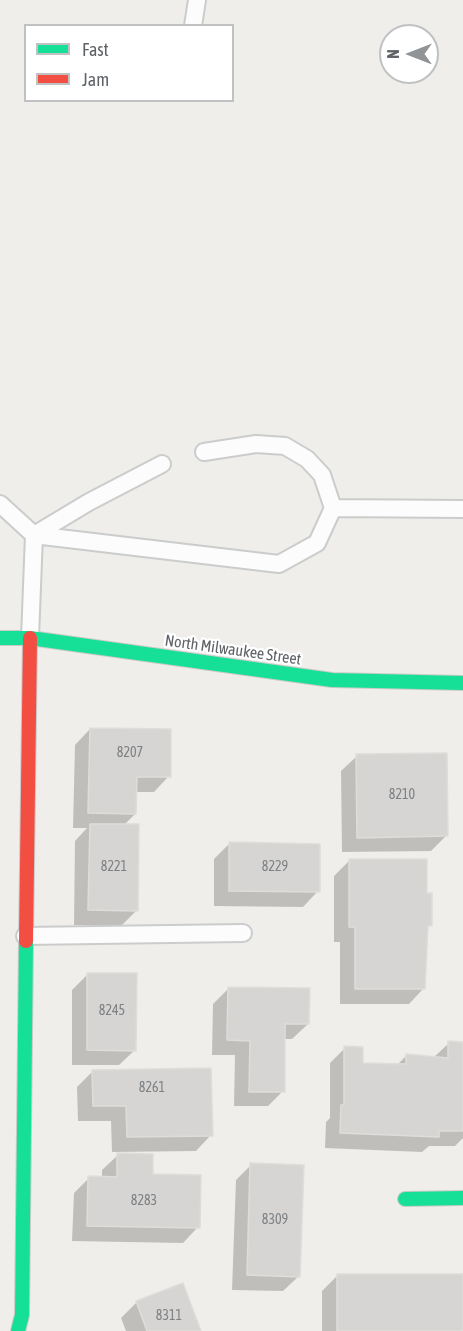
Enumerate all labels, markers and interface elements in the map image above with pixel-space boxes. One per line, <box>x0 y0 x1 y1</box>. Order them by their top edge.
legend <box>24 24 234 102</box>
north arrow <box>379 24 439 84</box>
text: Fast <box>82 39 109 60</box>
text: N <box>384 49 402 59</box>
text: Jam <box>82 69 109 90</box>
street label: North Milwaukee Street <box>164 631 302 669</box>
house number: 8207 <box>117 745 143 761</box>
house number: 8210 <box>389 787 415 803</box>
house number: 8221 <box>101 859 127 875</box>
house number: 8229 <box>262 859 288 875</box>
house number: 8245 <box>99 1003 125 1019</box>
house number: 8261 <box>139 1080 165 1096</box>
house number: 8283 <box>131 1193 157 1209</box>
house number: 8309 <box>262 1212 288 1228</box>
house number: 8311 <box>156 1308 182 1324</box>

